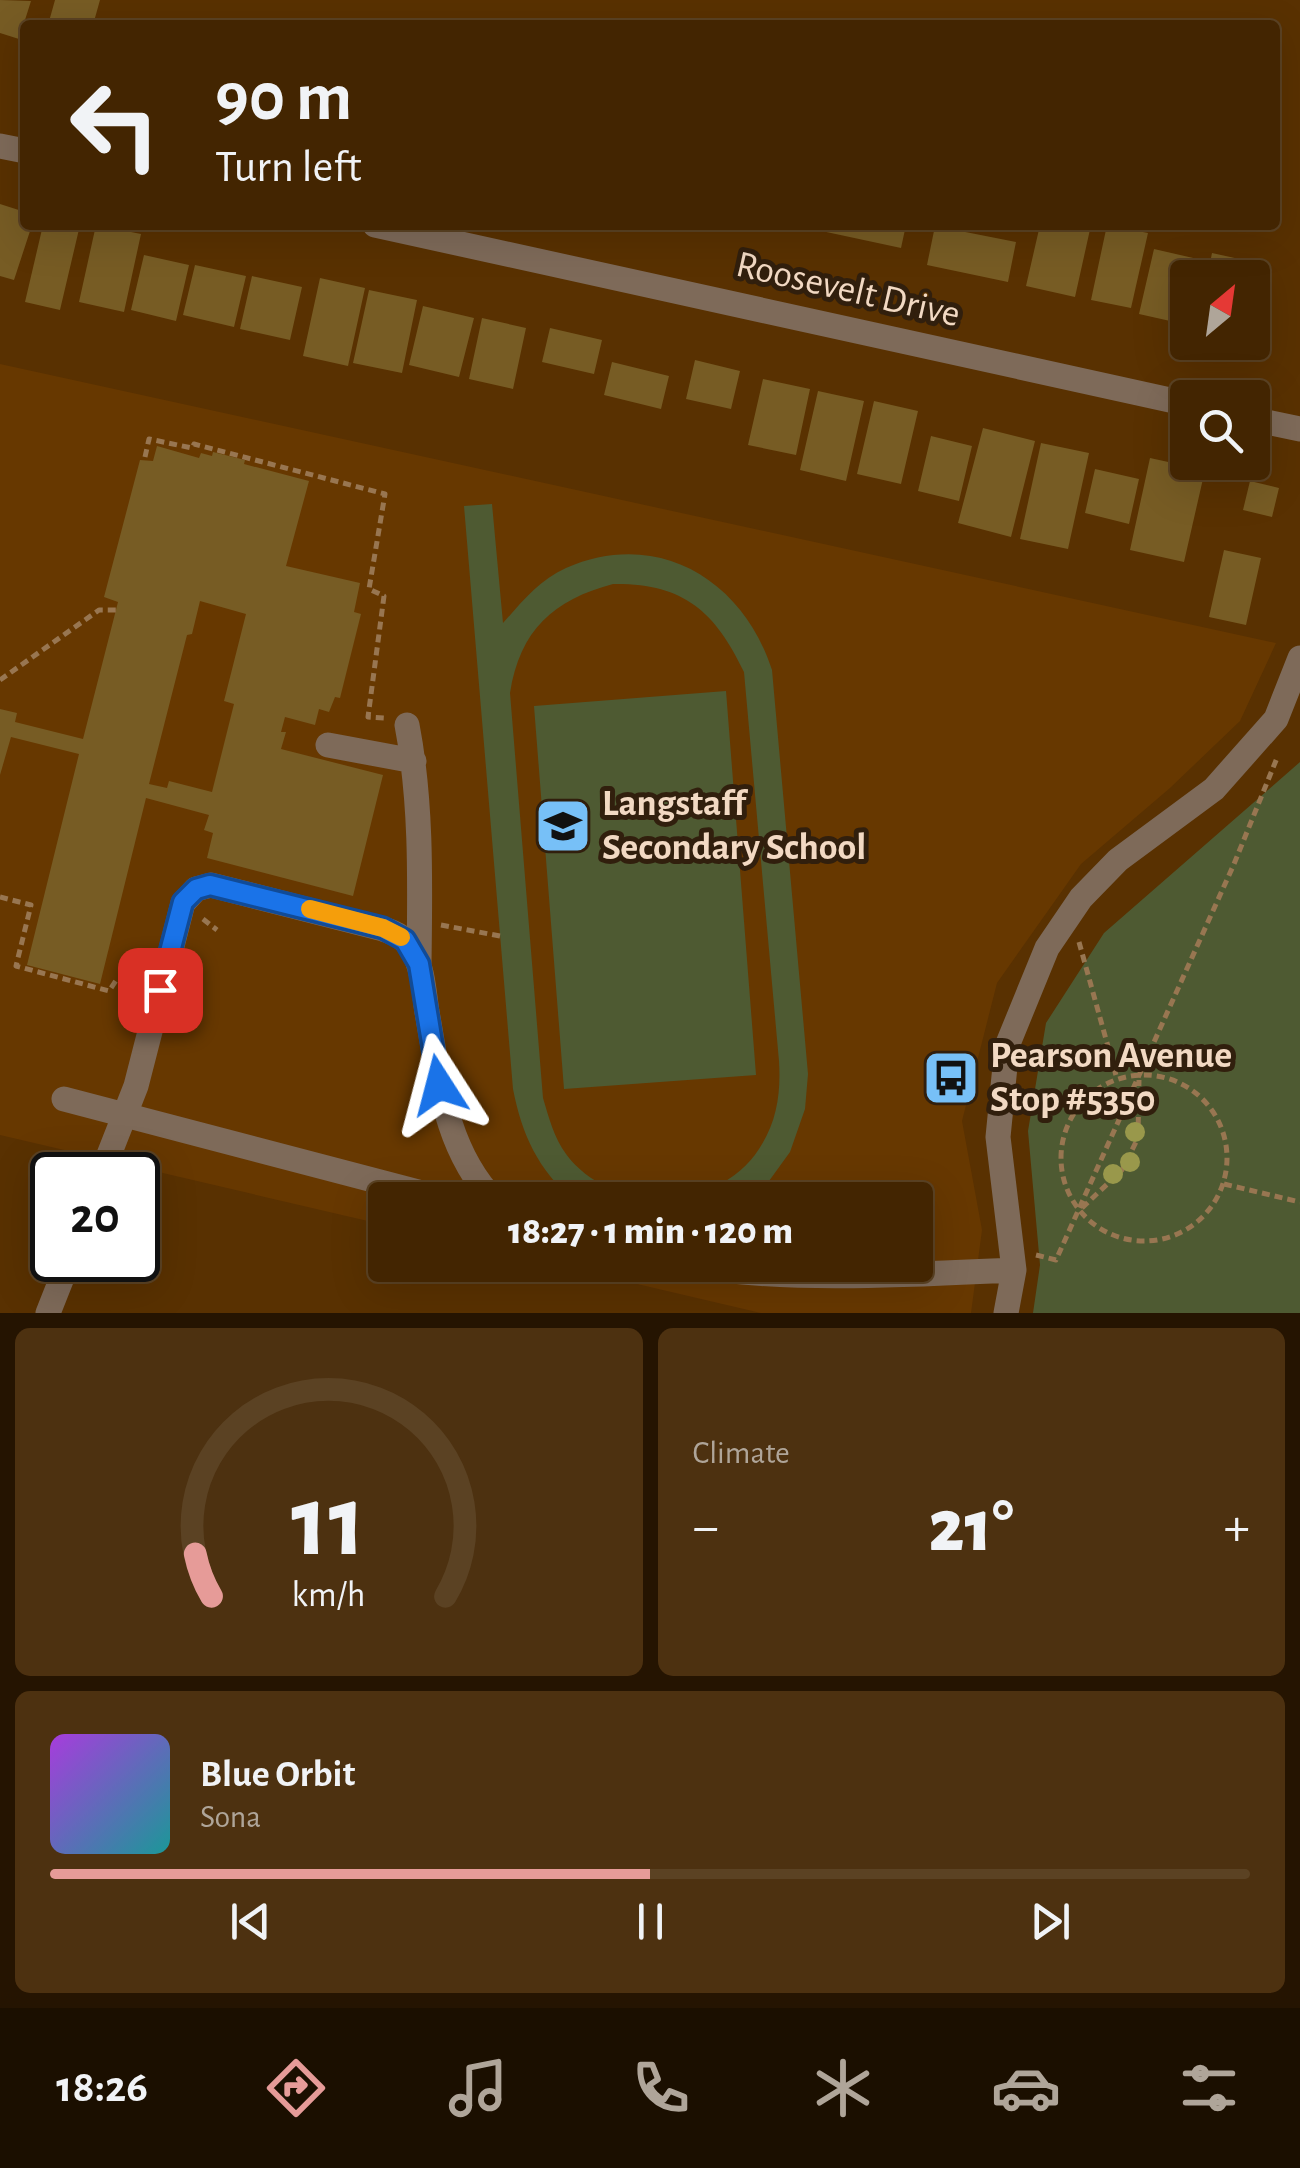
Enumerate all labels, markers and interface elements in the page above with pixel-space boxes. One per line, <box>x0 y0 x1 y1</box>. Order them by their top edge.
icon: left <box>50 60 180 190</box>
text: 90 m <box>215 63 352 133</box>
text: Turn left <box>215 145 362 190</box>
street label: Roosevelt Drive <box>732 246 964 334</box>
north arrow <box>1170 260 1270 360</box>
map controls <box>1170 260 1270 480</box>
button: search <box>1170 380 1270 480</box>
place label: Langstaff Secondary School <box>602 785 866 867</box>
school or university icon: Langstaff Secondary School <box>533 796 593 856</box>
pin <box>118 948 203 1033</box>
icon: arrive <box>133 963 188 1018</box>
position arrow <box>387 1033 491 1137</box>
place label: Pearson Avenue Stop #5350 <box>990 1037 1232 1119</box>
bus stop icon: Pearson Avenue Stop #5350 <box>921 1048 981 1108</box>
speed limit sign: 20 <box>30 1152 160 1282</box>
text: 18:27 · 1 min · 120 m <box>508 1213 793 1251</box>
text: Climate <box>693 1437 790 1469</box>
text: 11 <box>291 1471 366 1575</box>
text: 21° <box>929 1490 1014 1565</box>
text: − <box>693 1500 719 1555</box>
text: + <box>1224 1500 1250 1555</box>
text: km/h <box>292 1577 366 1613</box>
text: Blue Orbit <box>200 1756 355 1794</box>
text: Sona <box>200 1801 261 1833</box>
icon: previous <box>223 1894 278 1949</box>
icon: pause <box>623 1894 678 1949</box>
icon: next <box>1023 1894 1078 1949</box>
icon: directions <box>261 2053 331 2123</box>
icon: music <box>443 2053 513 2123</box>
icon: phone <box>626 2053 696 2123</box>
icon: climate <box>808 2053 878 2123</box>
icon: car <box>991 2053 1061 2123</box>
icon: filters <box>1174 2053 1244 2123</box>
text: 18:26 <box>56 2065 148 2110</box>

